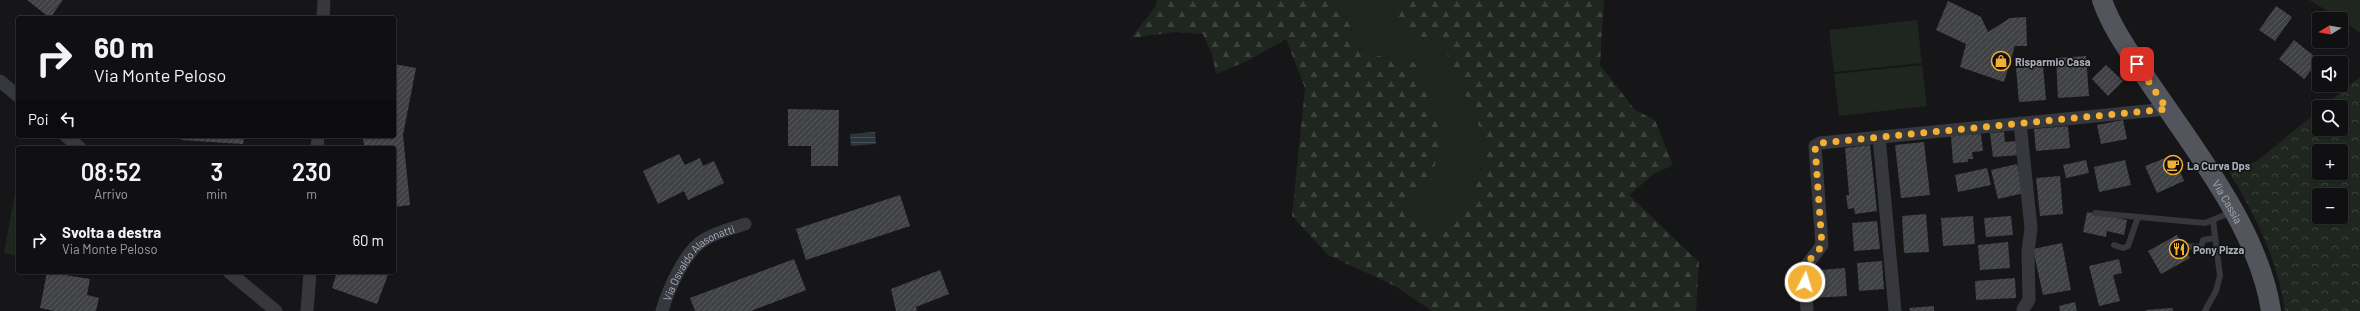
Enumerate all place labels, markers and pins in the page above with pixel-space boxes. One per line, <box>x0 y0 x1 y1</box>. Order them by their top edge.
pin <box>2120 47 2154 81</box>
shop icon: Risparmio Casa <box>1990 50 2012 72</box>
place label: Risparmio Casa <box>2015 55 2091 68</box>
cafe icon: La Curva Dps <box>2162 154 2184 176</box>
place label: La Curva Dps <box>2187 159 2251 172</box>
restaurant icon: Pony Pizza <box>2168 238 2190 260</box>
place label: Pony Pizza <box>2193 243 2244 256</box>

